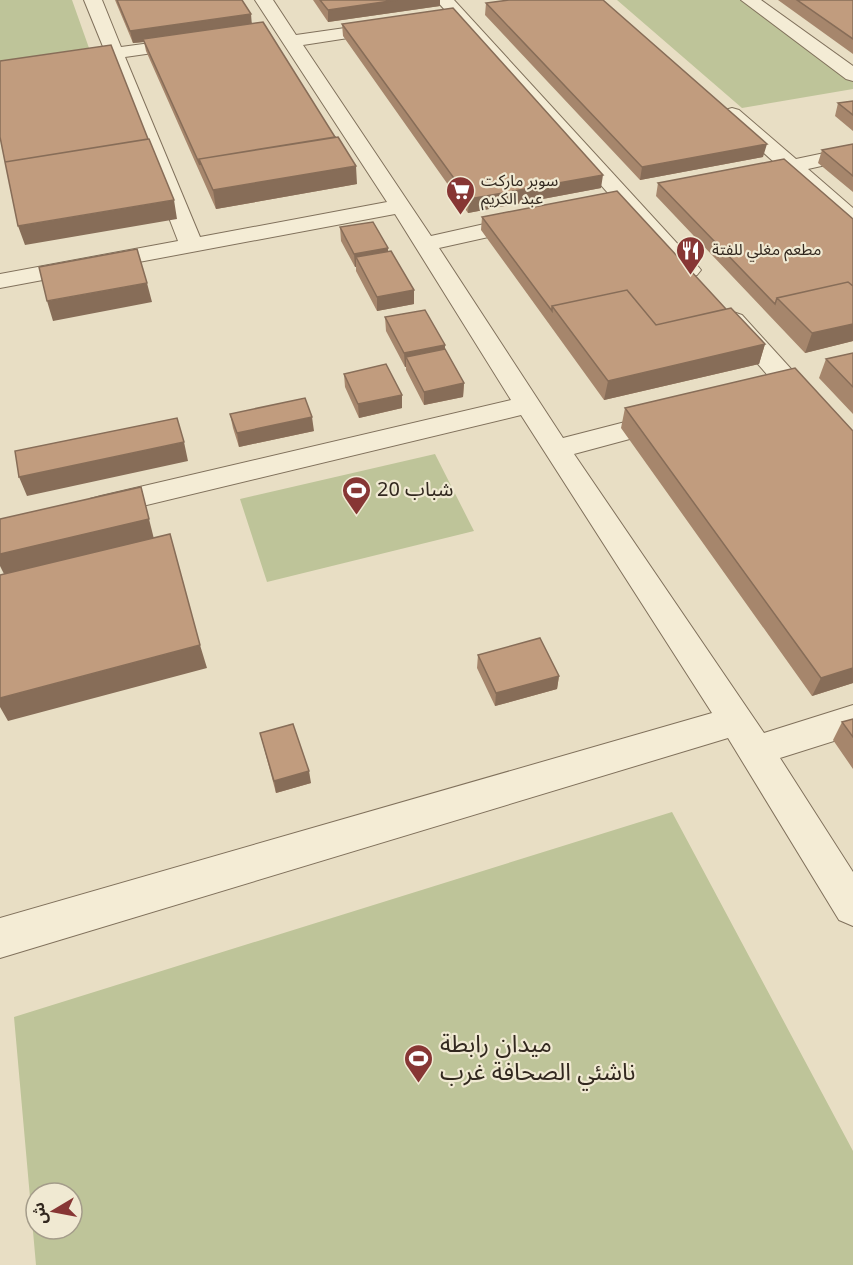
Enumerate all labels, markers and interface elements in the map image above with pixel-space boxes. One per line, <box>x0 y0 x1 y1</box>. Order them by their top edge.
place label: سوبر ماركت عبد الكريم <box>481 164 558 216</box>
supermarket icon: سوبر ماركت عبد الكريم <box>444 174 476 216</box>
place label: مطعم مغلي للفتة <box>712 233 821 267</box>
restaurant icon: مطعم مغلي للفتة <box>675 234 707 276</box>
place label: شباب 20 <box>377 469 453 511</box>
sports icon: شباب 20 <box>340 474 372 516</box>
place label: ميدان رابطة ناشئي الصحافة غرب <box>440 1019 635 1098</box>
sports icon: ميدان رابطة ناشئي الصحافة غرب <box>403 1042 435 1084</box>
north arrow <box>24 1181 84 1241</box>
text: ش <box>22 1200 59 1227</box>

